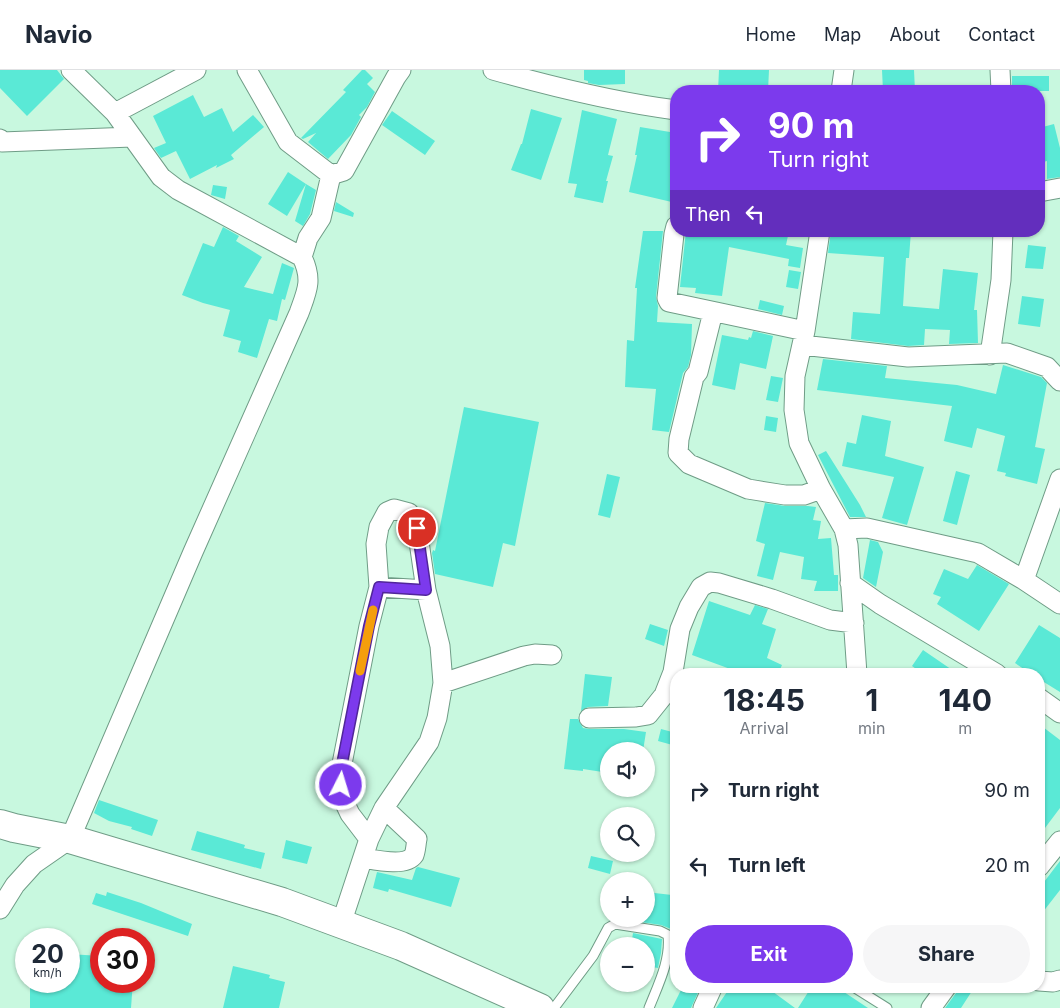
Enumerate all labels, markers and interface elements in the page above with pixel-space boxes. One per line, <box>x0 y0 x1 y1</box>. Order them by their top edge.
text: Navio <box>25 20 92 49</box>
text: Home <box>746 24 796 45</box>
text: Map <box>824 24 861 45</box>
text: About <box>889 24 940 45</box>
text: Contact <box>968 24 1035 45</box>
text: 90 m <box>768 104 855 146</box>
icon: right <box>685 105 750 170</box>
text: Turn right <box>768 146 869 172</box>
icon: left <box>741 200 769 228</box>
text: Then <box>685 203 731 226</box>
pin <box>396 507 438 549</box>
icon: arrive <box>403 514 431 542</box>
text: 18:45 <box>723 682 805 718</box>
text: 1 <box>865 682 878 718</box>
text: 140 <box>938 682 992 718</box>
text: Arrival <box>739 718 789 738</box>
text: min <box>858 718 885 738</box>
text: m <box>958 718 972 738</box>
map controls <box>600 742 655 992</box>
button: sound <box>600 742 655 797</box>
position arrow <box>314 758 366 810</box>
icon: right <box>685 777 713 805</box>
text: Turn right <box>728 779 819 802</box>
text: 90 m <box>984 779 1030 802</box>
button: search <box>600 807 655 862</box>
icon: left <box>685 852 713 880</box>
text: Turn left <box>728 854 806 877</box>
text: 20 m <box>984 854 1030 877</box>
button: + <box>600 872 655 927</box>
button: Exit <box>685 925 853 983</box>
button: Share <box>863 925 1030 983</box>
speed limit sign: 30 <box>90 928 155 993</box>
button: − <box>600 937 655 992</box>
text: 20 <box>31 939 64 969</box>
text: km/h <box>33 965 62 980</box>

